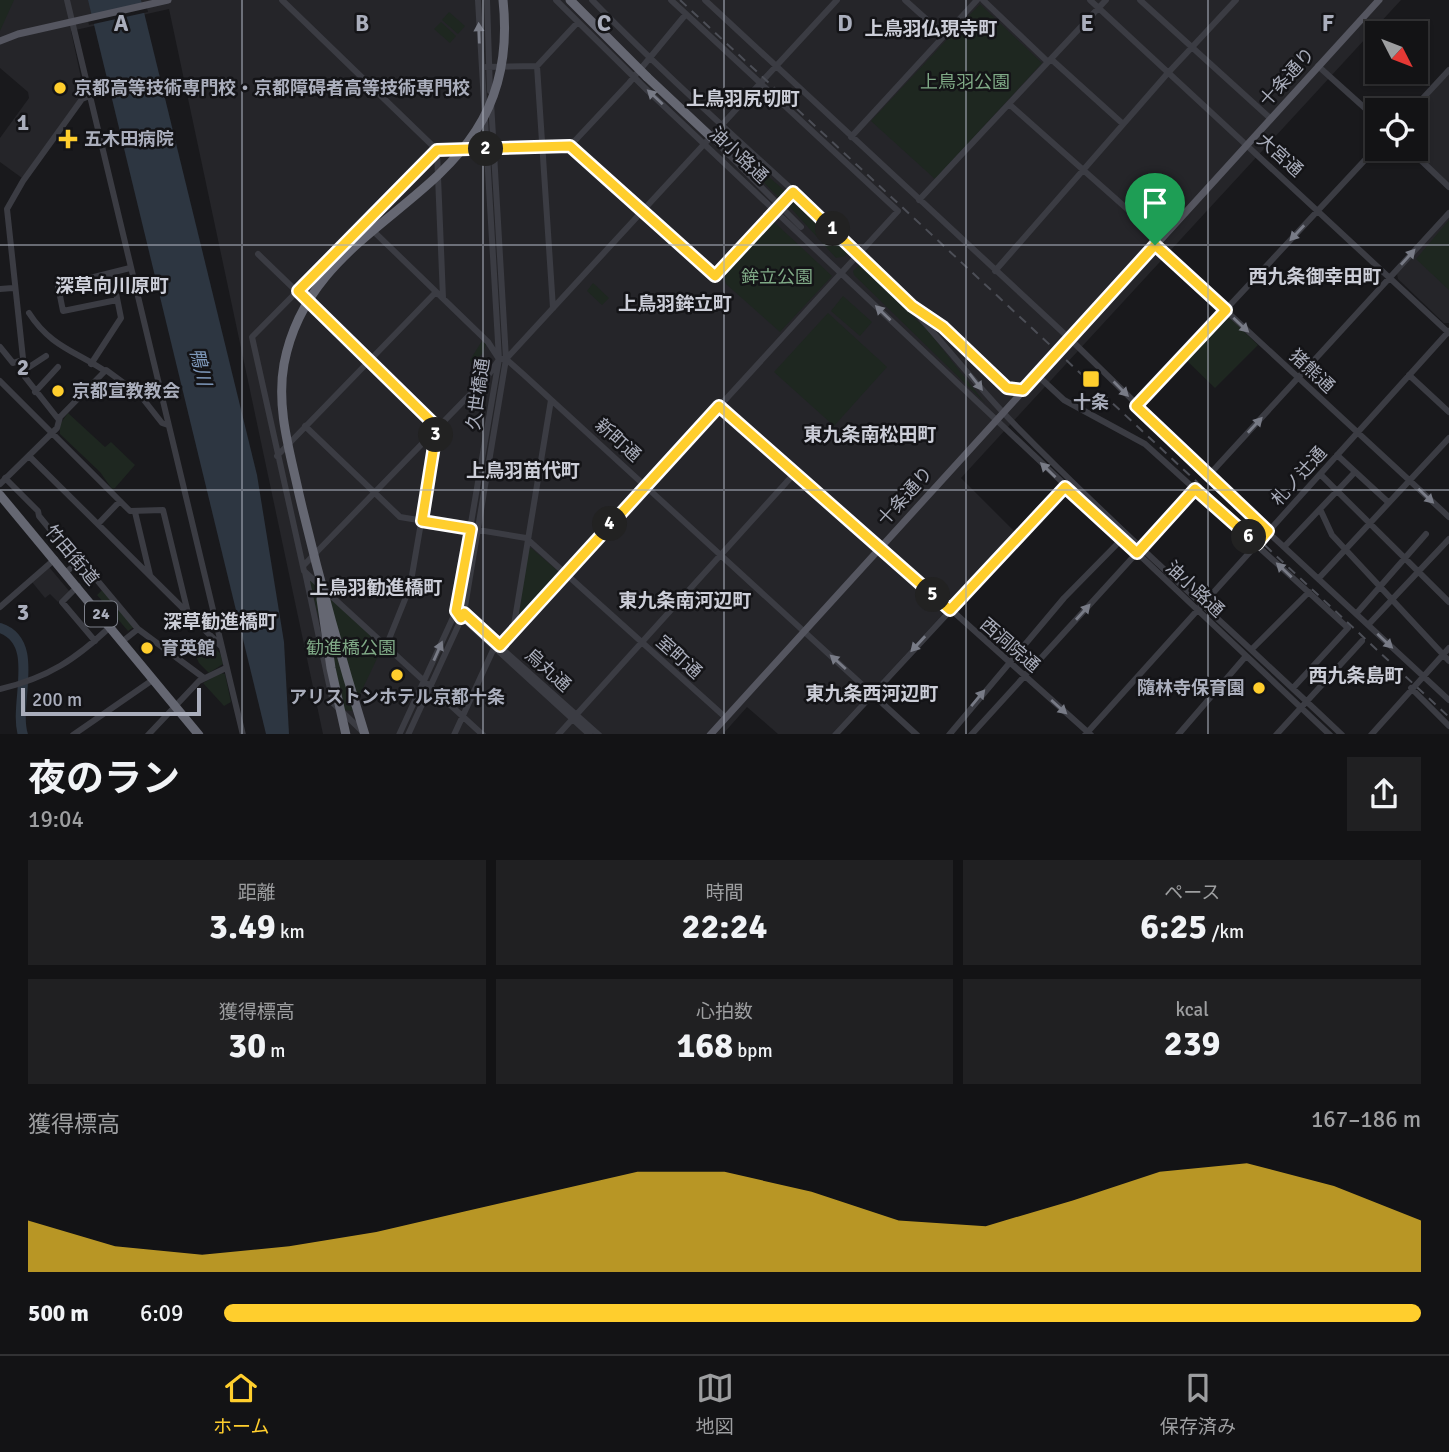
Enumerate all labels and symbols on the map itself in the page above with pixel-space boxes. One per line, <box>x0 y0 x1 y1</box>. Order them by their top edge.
text: A <box>114 9 129 38</box>
text: B <box>355 9 369 38</box>
text: C <box>597 9 611 38</box>
text: D <box>837 9 853 38</box>
text: E <box>1080 9 1094 38</box>
text: F <box>1322 9 1334 38</box>
district label: 上鳥羽仏現寺町 <box>864 17 998 41</box>
one-way arrow <box>474 21 485 43</box>
north arrow <box>1365 21 1428 84</box>
street label: 十条通り <box>1255 43 1319 111</box>
park label: 上鳥羽公園 <box>920 71 1010 93</box>
place label: 京都高等技術専門校・京都障碍者高等技術専門校 <box>74 77 470 99</box>
marker: 京都高等技術専門校・京都障碍者高等技術専門校 <box>52 80 68 96</box>
district label: 上鳥羽尻切町 <box>686 87 800 111</box>
one-way arrow <box>646 89 664 105</box>
text: 1 <box>17 108 29 137</box>
street label: 油小路通 <box>705 122 773 188</box>
place label: 五木田病院 <box>84 128 174 150</box>
marker: 五木田病院 <box>58 129 78 149</box>
street label: 大宮通 <box>1253 129 1307 181</box>
pin: 2 <box>468 132 504 166</box>
pin <box>1125 173 1185 245</box>
pin: 1 <box>816 212 850 246</box>
one-way arrow <box>1290 224 1306 241</box>
one-way arrow <box>1400 249 1416 266</box>
district label: 西九条御幸田町 <box>1248 265 1382 289</box>
park label: 鉾立公園 <box>741 266 813 288</box>
district label: 深草向川原町 <box>55 274 169 298</box>
district label: 上鳥羽鉾立町 <box>618 292 732 316</box>
one-way arrow <box>875 305 892 321</box>
one-way arrow <box>1232 316 1249 332</box>
street label: 猪熊通 <box>1285 345 1339 397</box>
water label: 鴨川 <box>184 346 216 390</box>
text: 2 <box>17 353 29 382</box>
street label: 久世橋通 <box>462 357 494 431</box>
marker: 十条 <box>1081 369 1101 389</box>
one-way arrow <box>969 373 984 391</box>
place label: 京都宣教教会 <box>72 380 180 402</box>
one-way arrow <box>1112 381 1129 397</box>
marker: 京都宣教教会 <box>50 383 66 399</box>
place label: 十条 <box>1073 391 1109 413</box>
street label: 新町通 <box>591 414 645 466</box>
one-way arrow <box>1246 417 1262 434</box>
pin: 3 <box>418 418 453 452</box>
district label: 東九条南松田町 <box>803 423 937 447</box>
street label: 札ノ辻通 <box>1267 442 1331 510</box>
district label: 上鳥羽苗代町 <box>466 459 580 483</box>
one-way arrow <box>1039 461 1056 478</box>
street label: 十条通り <box>873 462 937 530</box>
one-way arrow <box>1417 488 1435 504</box>
pin: 4 <box>592 506 628 542</box>
street label: 竹田街道 <box>40 520 104 590</box>
pin: 6 <box>1232 520 1266 554</box>
street label: 油小路通 <box>1161 556 1229 622</box>
one-way arrow <box>1276 562 1293 578</box>
district label: 上鳥羽勧進橋町 <box>309 576 443 600</box>
pin: 5 <box>916 578 950 612</box>
district label: 東九条南河辺町 <box>618 589 752 613</box>
text: 3 <box>17 598 29 627</box>
road number: 24 <box>85 601 117 626</box>
one-way arrow <box>1075 604 1091 621</box>
district label: 深草勧進橋町 <box>163 610 277 634</box>
street label: 西洞院通 <box>976 613 1044 677</box>
street label: 室町通 <box>652 631 706 683</box>
one-way arrow <box>1376 633 1393 649</box>
one-way arrow <box>910 635 926 653</box>
place label: 育英館 <box>161 637 215 659</box>
park label: 勧進橋公園 <box>306 637 396 659</box>
marker: 育英館 <box>139 640 155 656</box>
one-way arrow <box>433 640 444 661</box>
street label: 烏丸通 <box>521 644 575 696</box>
one-way arrow <box>829 654 847 670</box>
district label: 西九条島町 <box>1308 664 1404 688</box>
marker: アリストンホテル京都十条 <box>389 667 405 683</box>
place label: 隨林寺保育園 <box>1137 677 1245 699</box>
marker: 隨林寺保育園 <box>1251 680 1267 696</box>
district label: 東九条西河辺町 <box>805 682 939 706</box>
scale bar <box>21 685 201 717</box>
place label: アリストンホテル京都十条 <box>289 686 505 708</box>
one-way arrow <box>970 689 985 706</box>
one-way arrow <box>1050 698 1067 714</box>

